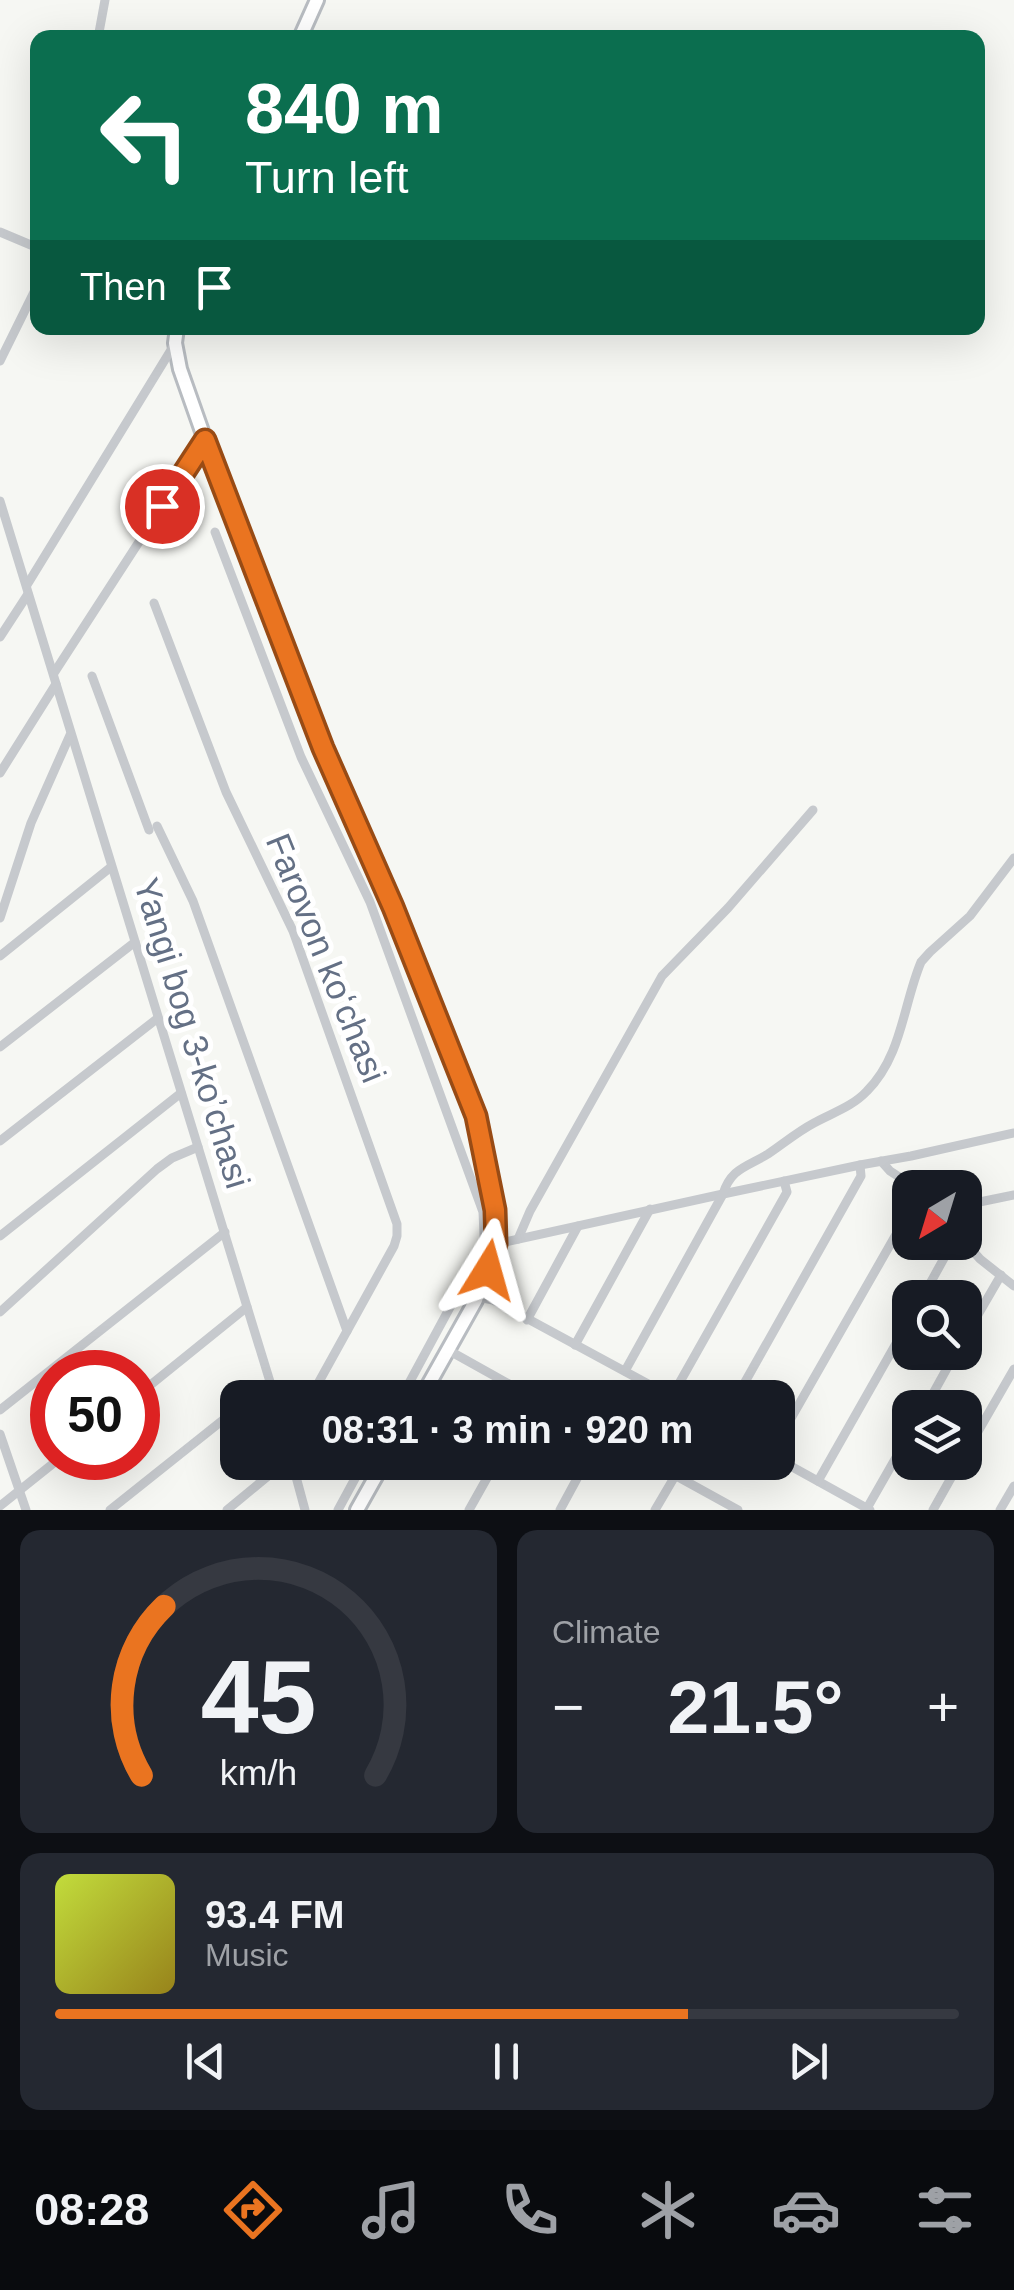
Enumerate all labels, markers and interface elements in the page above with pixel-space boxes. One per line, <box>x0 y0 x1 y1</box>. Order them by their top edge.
icon: left <box>80 70 210 200</box>
text: 840 m <box>245 70 443 148</box>
text: Turn left <box>245 152 408 203</box>
icon: arrive <box>187 260 242 315</box>
text: Then <box>80 266 167 308</box>
pin <box>120 464 205 549</box>
icon: arrive <box>135 479 190 534</box>
street label: Farovon koʻchasi <box>259 828 394 1088</box>
street label: Yangi bog 3-koʼchasi <box>127 873 258 1193</box>
north arrow <box>892 1170 982 1260</box>
map controls <box>892 1170 982 1480</box>
position arrow <box>436 1218 540 1322</box>
button: search <box>892 1280 982 1370</box>
speed limit sign: 50 <box>30 1350 160 1480</box>
button: layers <box>892 1390 982 1480</box>
text: 08:31 · 3 min · 920 m <box>322 1409 693 1451</box>
text: Climate <box>552 1614 660 1650</box>
text: 45 <box>201 1639 316 1755</box>
text: 21.5° <box>668 1665 843 1749</box>
text: − <box>552 1676 584 1738</box>
text: + <box>927 1676 959 1738</box>
text: km/h <box>220 1753 297 1793</box>
text: 93.4 FM <box>205 1894 344 1936</box>
text: Music <box>205 1937 289 1973</box>
icon: previous <box>178 2034 233 2089</box>
icon: pause <box>479 2034 534 2089</box>
icon: next <box>781 2034 836 2089</box>
icon: directions <box>218 2175 288 2245</box>
icon: music <box>356 2175 426 2245</box>
icon: phone <box>495 2175 565 2245</box>
icon: climate <box>633 2175 703 2245</box>
icon: car <box>771 2175 841 2245</box>
icon: filters <box>910 2175 980 2245</box>
text: 08:28 <box>34 2184 149 2235</box>

